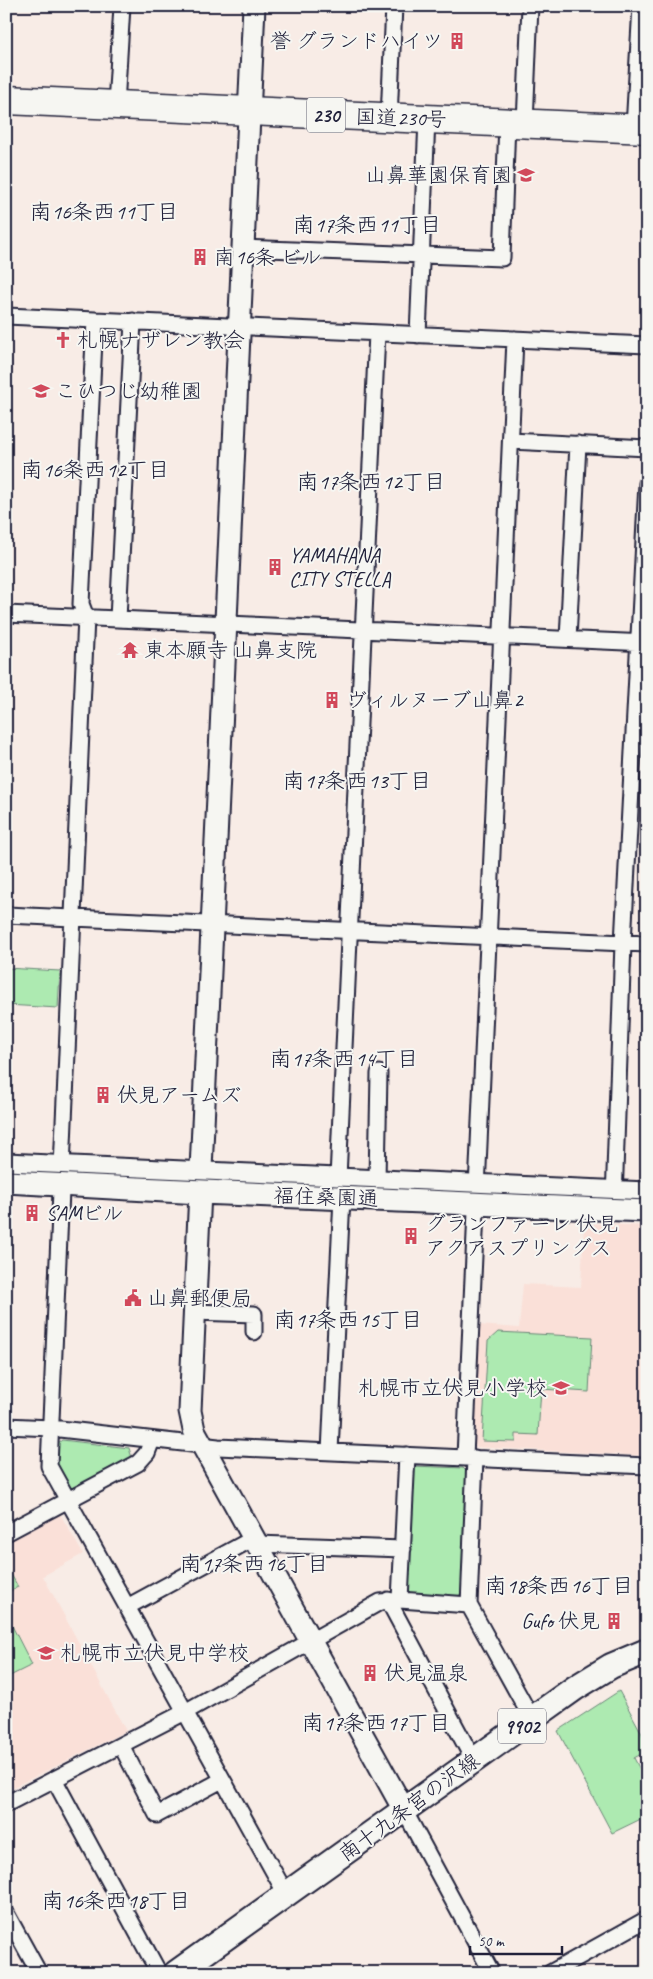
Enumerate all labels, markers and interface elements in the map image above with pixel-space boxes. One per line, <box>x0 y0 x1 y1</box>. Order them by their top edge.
place label: 誉 グランドハイツ <box>270 28 443 54</box>
building icon: 誉 グランドハイツ <box>447 31 467 51</box>
road number: 230 <box>307 98 345 132</box>
street label: 国道230号 <box>355 103 447 133</box>
place label: 山鼻華園保育園 <box>365 162 512 188</box>
school or university icon: 山鼻華園保育園 <box>516 165 536 185</box>
district label: 南16条西11丁目 <box>29 198 179 226</box>
district label: 南17条西11丁目 <box>292 211 442 239</box>
place label: 南16条 ビル <box>214 244 322 270</box>
building icon: 南16条 ビル <box>190 247 210 267</box>
place label: 札幌ナザレン教会 <box>77 327 245 353</box>
church icon: 札幌ナザレン教会 <box>53 330 73 350</box>
place label: こひつじ幼稚園 <box>55 378 202 404</box>
school or university icon: こひつじ幼稚園 <box>31 381 51 401</box>
district label: 南16条西12丁目 <box>20 456 170 484</box>
district label: 南17条西12丁目 <box>296 468 446 496</box>
place label: YAMAHANA CITY STELLA <box>289 542 391 592</box>
building icon: YAMAHANA CITY STELLA <box>265 557 285 577</box>
place label: 東本願寺 山鼻支院 <box>144 637 317 663</box>
temple icon: 東本願寺 山鼻支院 <box>120 640 140 660</box>
place label: ヴィルヌーブ山鼻2 <box>346 687 524 713</box>
building icon: ヴィルヌーブ山鼻2 <box>322 690 342 710</box>
district label: 南17条西13丁目 <box>282 767 432 795</box>
district label: 南17条西14丁目 <box>269 1045 419 1073</box>
place label: 伏見アームズ <box>117 1082 241 1108</box>
building icon: 伏見アームズ <box>93 1085 113 1105</box>
street label: 福住桑園通 <box>273 1182 379 1212</box>
place label: SAMビル <box>46 1200 123 1226</box>
building icon: SAMビル <box>22 1203 42 1223</box>
place label: グランファーレ 伏見 アクアスプリングス <box>425 1211 618 1261</box>
building icon: グランファーレ 伏見 アクアスプリングス <box>401 1226 421 1246</box>
place label: 山鼻郵便局 <box>147 1285 252 1311</box>
public building icon: 山鼻郵便局 <box>123 1288 143 1308</box>
district label: 南17条西15丁目 <box>273 1306 423 1334</box>
place label: 札幌市立伏見小学校 <box>358 1375 547 1401</box>
school or university icon: 札幌市立伏見小学校 <box>551 1378 571 1398</box>
district label: 南17条西16丁目 <box>179 1550 329 1578</box>
district label: 南18条西16丁目 <box>484 1572 634 1600</box>
place label: Gufo 伏見 <box>521 1608 600 1634</box>
building icon: Gufo 伏見 <box>604 1611 624 1631</box>
place label: 札幌市立伏見中学校 <box>60 1640 249 1666</box>
school or university icon: 札幌市立伏見中学校 <box>36 1643 56 1663</box>
place label: 伏見温泉 <box>384 1660 468 1686</box>
building icon: 伏見温泉 <box>360 1663 380 1683</box>
road number: 9902 <box>498 1708 546 1744</box>
district label: 南17条西17丁目 <box>301 1709 451 1737</box>
street label: 南十九条宮の沢線 <box>333 1747 485 1867</box>
district label: 南16条西18丁目 <box>41 1887 191 1915</box>
scale bar <box>470 1924 563 1956</box>
text: 50 m <box>478 1932 505 1951</box>

